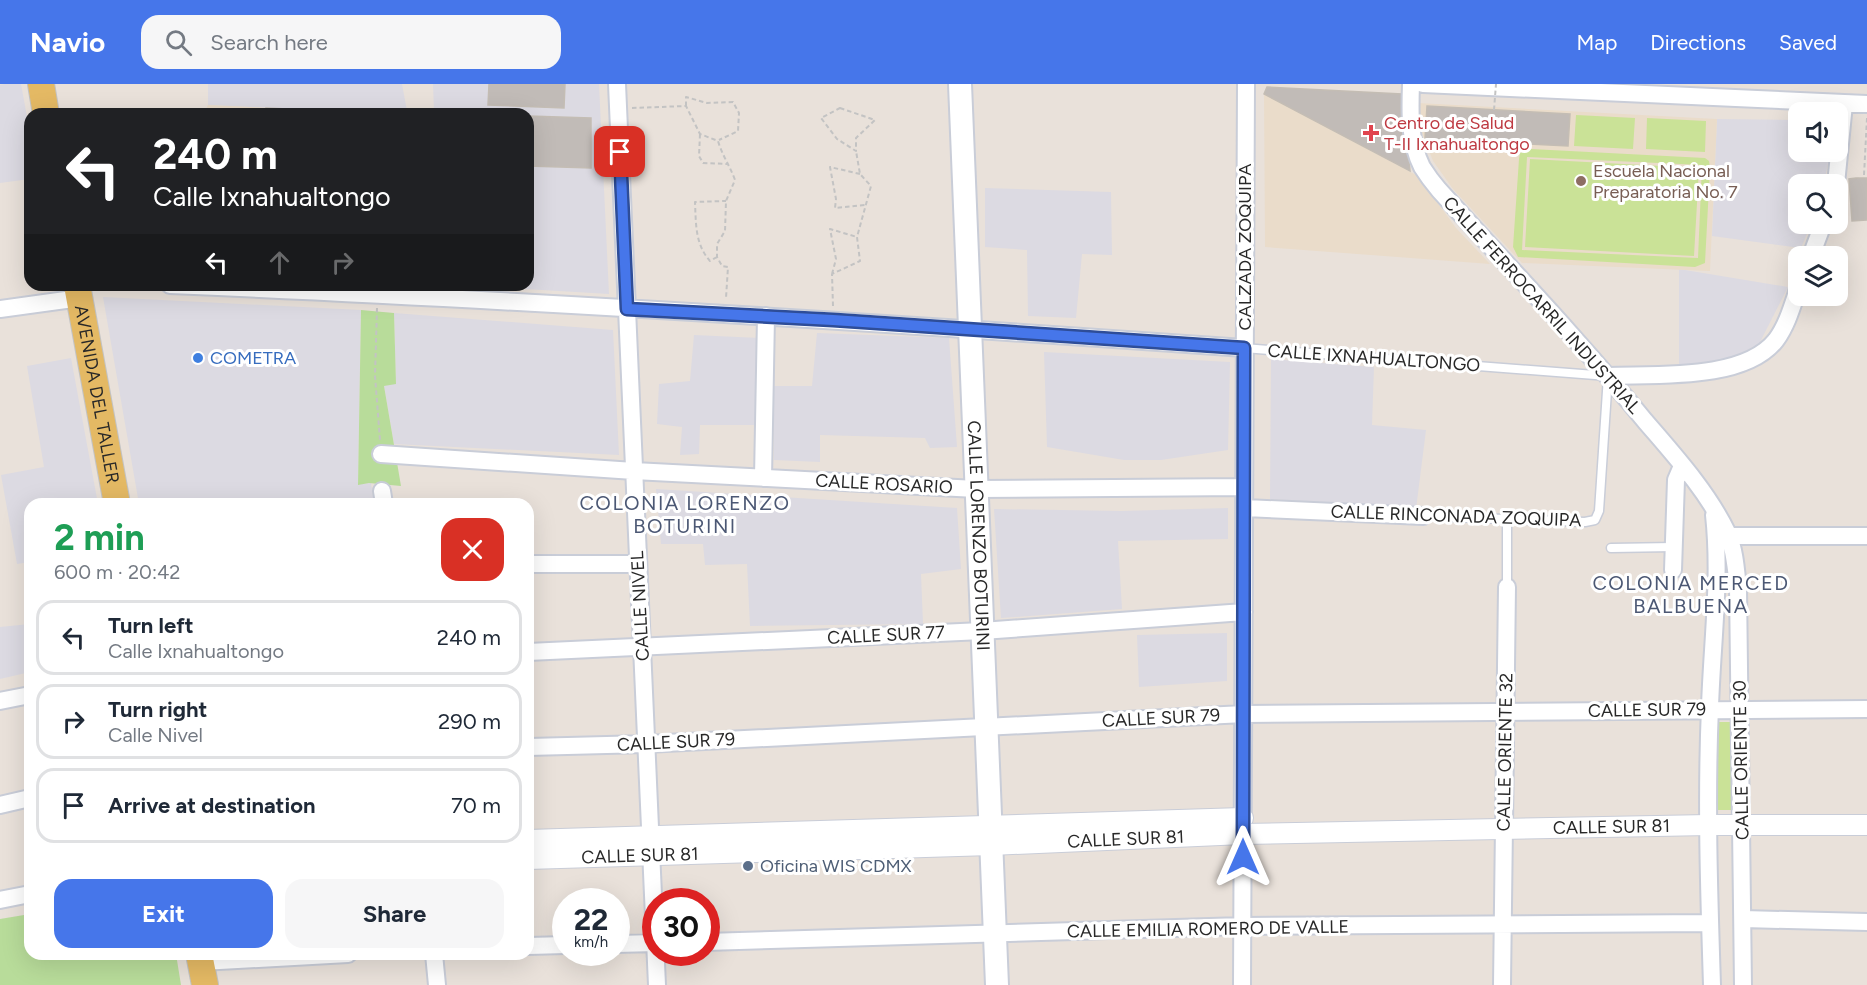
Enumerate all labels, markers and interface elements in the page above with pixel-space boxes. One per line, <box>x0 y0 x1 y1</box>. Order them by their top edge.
search box <box>141 15 561 69</box>
text: Navio <box>30 25 105 59</box>
icon: search <box>162 26 195 59</box>
text: Search here <box>210 29 328 56</box>
text: Map <box>1576 30 1617 55</box>
text: Directions <box>1650 30 1746 55</box>
text: Saved <box>1779 30 1837 55</box>
map controls <box>1788 102 1848 306</box>
button: sound <box>1788 102 1848 162</box>
place label: Centro de Salud T-II Ixnahualtongo <box>1384 112 1530 155</box>
marker: Centro de Salud T-II Ixnahualtongo <box>1362 124 1380 142</box>
pin <box>594 126 645 177</box>
text: 240 m <box>153 129 278 180</box>
icon: left <box>54 132 132 210</box>
icon: arrive <box>603 135 636 168</box>
place label: Escuela Nacional Preparatoria No. 7 <box>1593 160 1738 203</box>
street label: CALZADA ZOQUIPA <box>1234 163 1256 331</box>
marker: Escuela Nacional Preparatoria No. 7 <box>1574 174 1588 188</box>
button: search <box>1788 174 1848 234</box>
text: Calle Ixnahualtongo <box>153 180 391 213</box>
street label: CALLE FERROCARRIL INDUSTRIAL <box>1439 192 1646 419</box>
icon: left <box>200 246 233 279</box>
icon: ahead <box>263 246 296 279</box>
icon: right <box>326 246 359 279</box>
button: layers <box>1788 246 1848 306</box>
street label: AVENIDA DEL TALLER <box>70 303 124 485</box>
street label: CALLE IXNAHUALTONGO <box>1267 340 1481 376</box>
place label: COMETRA <box>210 347 296 369</box>
marker: COMETRA <box>191 351 205 365</box>
street label: CALLE LORENZO BOTURINI <box>963 420 994 651</box>
street label: CALLE ROSARIO <box>815 469 953 499</box>
district label: COLONIA LORENZO BOTURINI <box>579 491 791 538</box>
street label: CALLE RINCONADA ZOQUIPA <box>1330 501 1582 531</box>
text: 2 min <box>54 516 145 559</box>
button: close <box>441 518 504 581</box>
street label: CALLE NIVEL <box>626 550 654 662</box>
text: 600 m · 20:42 <box>54 560 181 584</box>
district label: COLONIA MERCED BALBUENA <box>1592 571 1790 618</box>
text: Turn left <box>108 612 194 639</box>
icon: left <box>57 621 90 654</box>
street label: CALLE SUR 77 <box>827 621 946 649</box>
text: 240 m <box>437 624 501 651</box>
text: Calle Ixnahualtongo <box>108 639 284 663</box>
street label: CALLE ORIENTE 32 <box>1493 673 1517 831</box>
street label: CALLE ORIENTE 30 <box>1729 680 1753 840</box>
text: Turn right <box>108 696 207 723</box>
street label: CALLE SUR 79 <box>1588 698 1706 722</box>
street label: CALLE SUR 79 <box>1101 704 1221 732</box>
icon: right <box>57 705 90 738</box>
text: 290 m <box>438 708 501 735</box>
text: Calle Nivel <box>108 723 203 747</box>
street label: CALLE SUR 79 <box>616 728 736 756</box>
icon: arrive <box>57 789 90 822</box>
text: Arrive at destination <box>108 792 316 819</box>
text: 70 m <box>451 792 501 819</box>
street label: CALLE SUR 81 <box>1553 815 1670 839</box>
position arrow <box>1211 825 1275 889</box>
street label: CALLE SUR 81 <box>1067 826 1185 853</box>
street label: CALLE SUR 81 <box>581 843 699 868</box>
place label: Oficina WIS CDMX <box>760 855 912 877</box>
marker: Oficina WIS CDMX <box>741 859 755 873</box>
button: Exit <box>54 879 273 948</box>
button: Share <box>285 879 504 948</box>
speed limit sign: 30 <box>642 888 720 966</box>
text: 22 <box>574 901 608 938</box>
street label: CALLE EMILIA ROMERO DE VALLE <box>1067 916 1349 942</box>
text: km/h <box>574 933 608 951</box>

